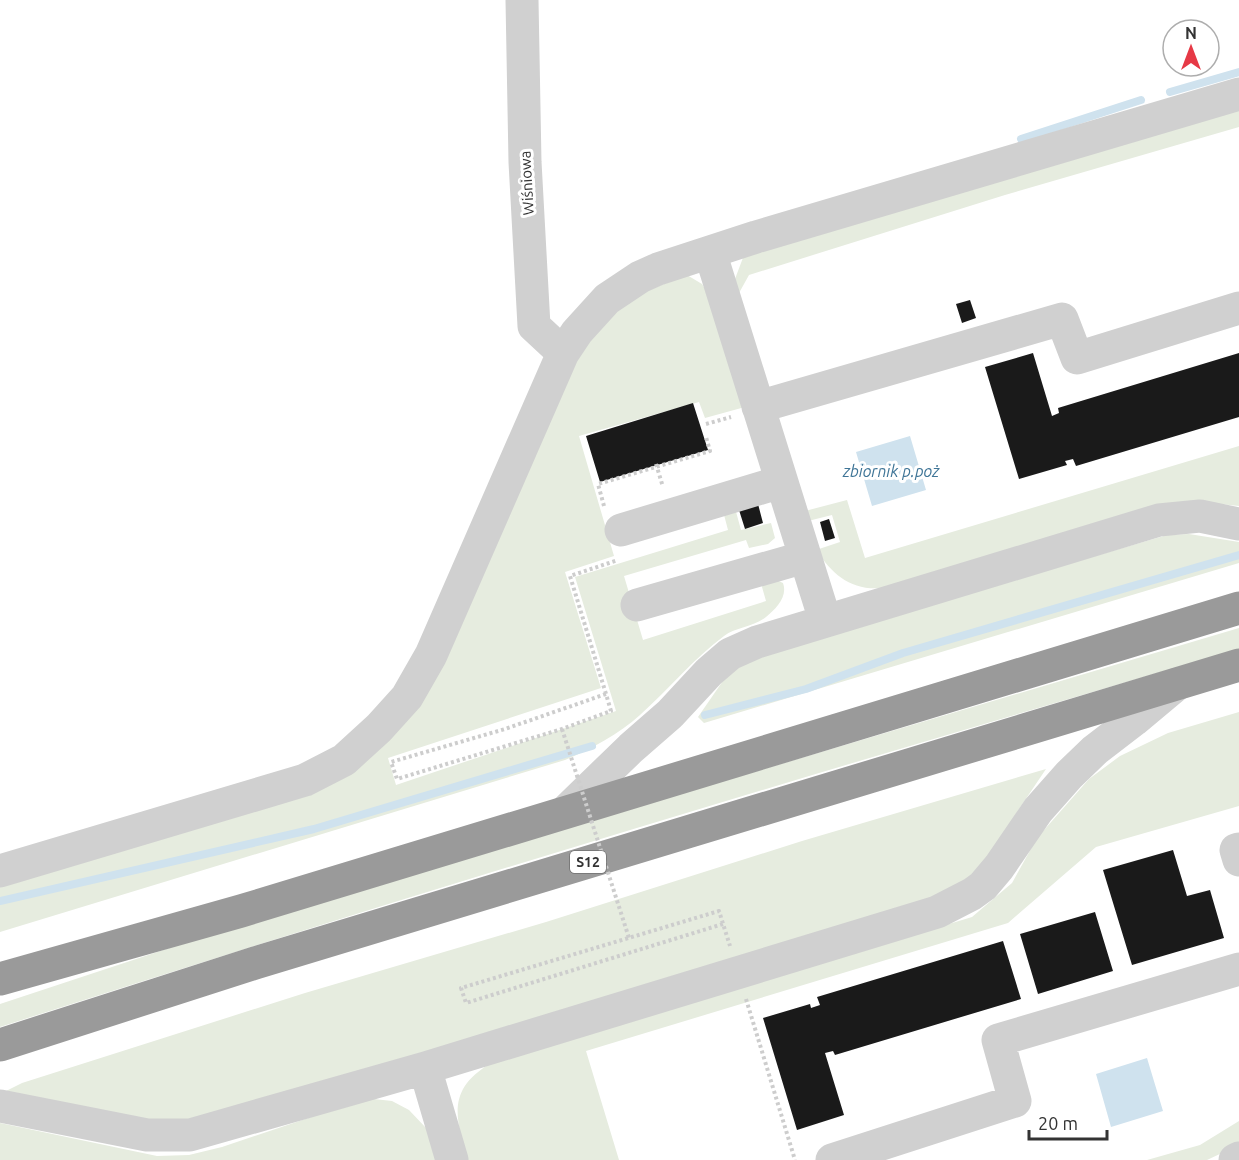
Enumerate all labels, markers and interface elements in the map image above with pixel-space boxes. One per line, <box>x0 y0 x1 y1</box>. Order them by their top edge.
north arrow <box>1161 18 1221 78</box>
text: N <box>1185 24 1197 42</box>
street label: Wiśniowa <box>516 150 537 216</box>
water label: zbiornik p.poż <box>842 462 940 480</box>
road number: S12 <box>570 851 606 873</box>
scale bar <box>1029 1103 1107 1141</box>
text: 20 m <box>1038 1113 1078 1133</box>

